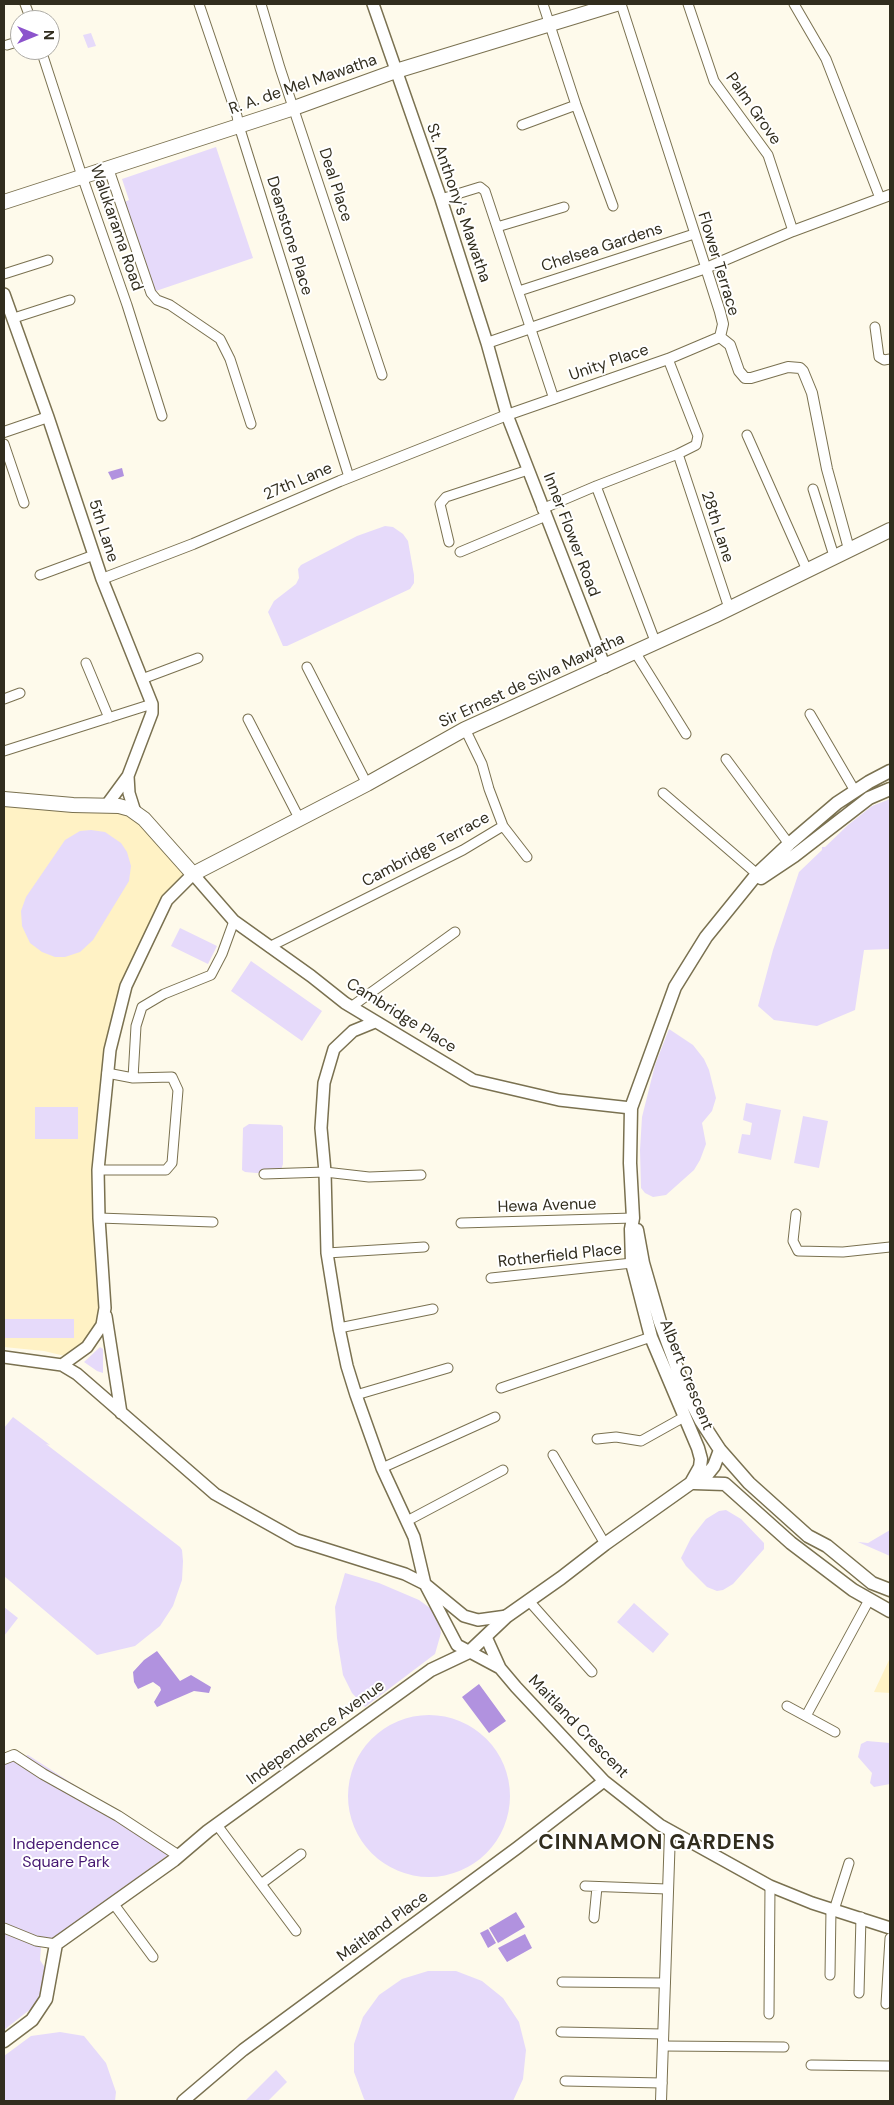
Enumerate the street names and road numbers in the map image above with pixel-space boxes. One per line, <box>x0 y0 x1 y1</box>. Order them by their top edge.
street label: R. A. de Mel Mawatha <box>226 51 380 119</box>
street label: Palm Grove <box>721 69 785 149</box>
street label: St. Anthony's Mawatha <box>422 121 494 285</box>
street label: Deal Place <box>314 146 356 224</box>
street label: Walukarama Road <box>85 163 147 293</box>
street label: Deanstone Place <box>262 174 316 298</box>
street label: Flower Terrace <box>693 210 743 318</box>
street label: Chelsea Gardens <box>539 219 665 277</box>
street label: Unity Place <box>567 340 651 386</box>
street label: 27th Lane <box>261 459 335 505</box>
street label: Inner Flower Road <box>539 470 603 600</box>
street label: 28th Lane <box>696 489 738 565</box>
street label: 5th Lane <box>84 497 122 565</box>
street label: Sir Ernest de Silva Mawatha <box>436 630 628 732</box>
street label: Cambridge Terrace <box>359 808 493 892</box>
street label: Cambridge Place <box>342 974 460 1058</box>
street label: Hewa Avenue <box>497 1195 597 1217</box>
street label: Rotherfield Place <box>497 1240 623 1272</box>
street label: Albert Crescent <box>655 1317 717 1433</box>
street label: Maitland Crescent <box>524 1671 632 1783</box>
street label: Independence Avenue <box>243 1677 389 1789</box>
street label: Maitland Place <box>334 1888 432 1966</box>

